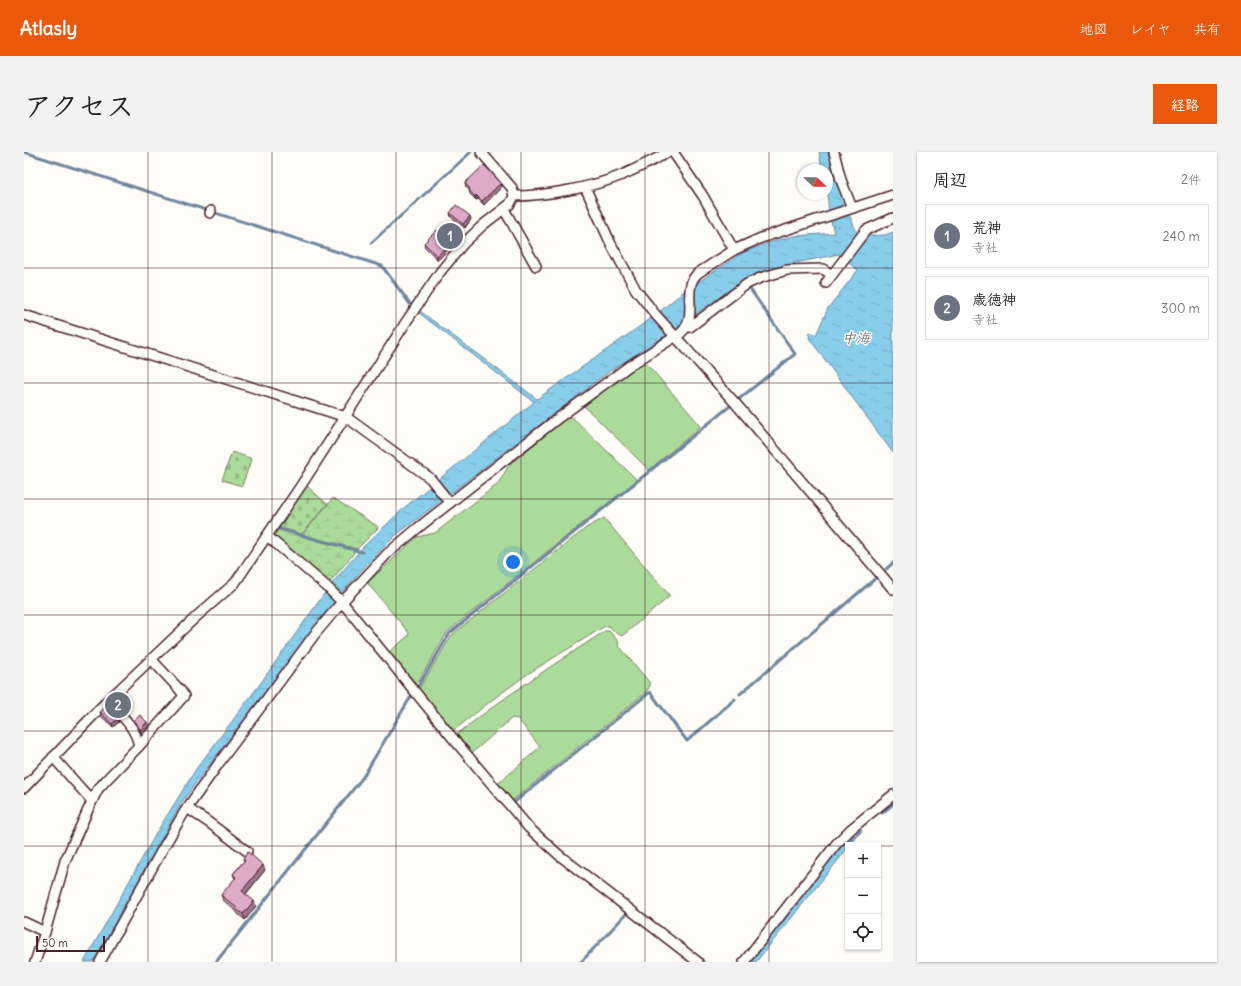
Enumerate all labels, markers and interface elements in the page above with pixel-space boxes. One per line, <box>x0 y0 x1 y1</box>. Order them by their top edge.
text: Atlasly <box>20 16 77 40</box>
text: 地図 <box>1080 20 1108 38</box>
text: レイヤ <box>1130 20 1171 38</box>
text: 共有 <box>1193 20 1221 38</box>
button: 経路 <box>1153 84 1217 124</box>
text: アクセス <box>24 88 134 124</box>
north arrow <box>797 164 833 200</box>
text: 周辺 <box>933 169 967 191</box>
text: 2件 <box>1181 171 1201 188</box>
text: 荒神 <box>972 218 1002 237</box>
pin: 1 <box>437 221 463 251</box>
text: 1 <box>944 228 950 245</box>
text: 240 m <box>1163 228 1200 245</box>
text: 寺社 <box>972 239 998 256</box>
text: 歳徳神 <box>972 290 1017 309</box>
text: 2 <box>943 300 951 317</box>
text: 300 m <box>1161 300 1200 317</box>
text: 寺社 <box>972 311 998 328</box>
water label: 中海 <box>842 329 871 347</box>
your location <box>503 552 523 572</box>
pin: 2 <box>105 690 131 720</box>
map controls <box>845 842 881 950</box>
button: + <box>845 842 881 878</box>
button: − <box>845 878 881 914</box>
button: locate <box>845 914 881 950</box>
scale bar <box>36 934 105 953</box>
text: 50 m <box>42 936 68 950</box>

